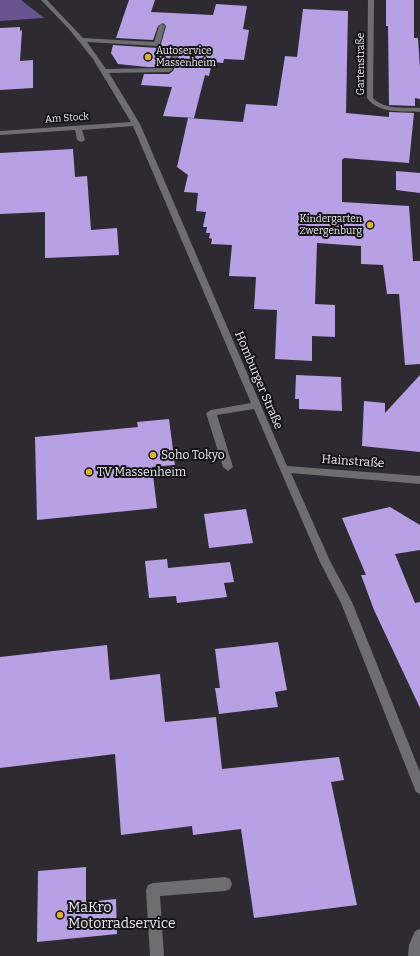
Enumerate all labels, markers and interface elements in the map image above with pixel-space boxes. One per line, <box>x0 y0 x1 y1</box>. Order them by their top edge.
street label: Gartenstraße <box>355 33 367 95</box>
place label: Autoservice Massenheim <box>156 45 216 69</box>
marker: Autoservice Massenheim <box>143 52 153 62</box>
street label: Am Stock <box>45 110 90 126</box>
place label: Kindergarten Zwergenburg <box>299 213 363 237</box>
marker: Kindergarten Zwergenburg <box>365 220 375 230</box>
street label: Homburger Straße <box>232 329 286 431</box>
place label: Soho Tokyo <box>161 448 225 462</box>
marker: Soho Tokyo <box>148 450 158 460</box>
street label: Hainstraße <box>321 452 385 470</box>
place label: TV Massenheim <box>97 465 187 479</box>
marker: TV Massenheim <box>84 467 94 477</box>
place label: MaKro Motorradservice <box>68 899 176 932</box>
marker: MaKro Motorradservice <box>55 910 65 920</box>

